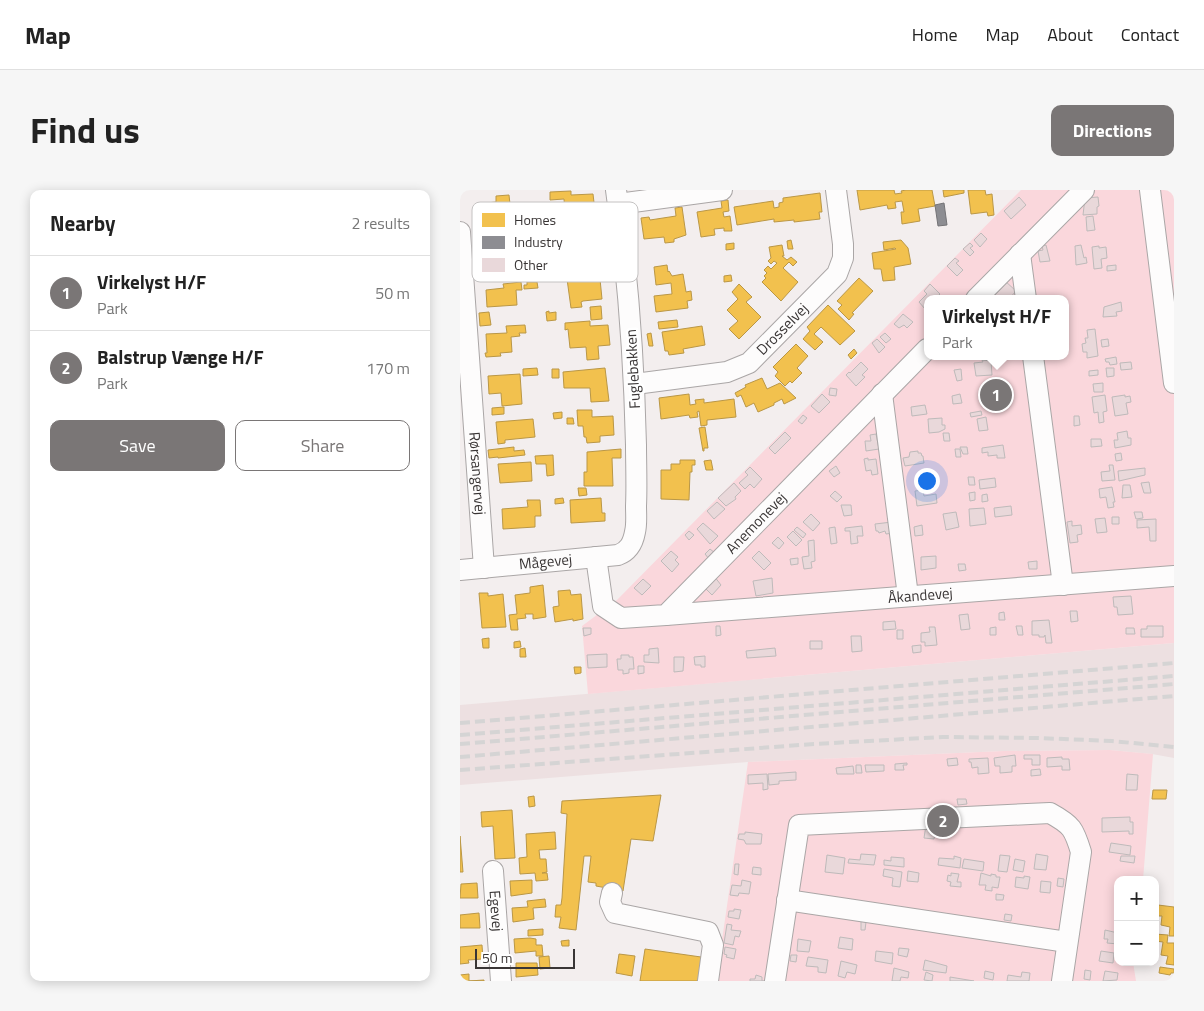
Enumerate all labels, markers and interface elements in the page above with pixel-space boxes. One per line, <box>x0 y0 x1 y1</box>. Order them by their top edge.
text: Map <box>25 17 71 53</box>
text: Home <box>912 21 958 48</box>
text: Map <box>986 21 1019 48</box>
text: About <box>1047 21 1093 48</box>
text: Contact <box>1121 21 1179 48</box>
text: Find us <box>30 103 140 157</box>
button: Directions <box>1051 105 1174 156</box>
legend <box>472 202 638 282</box>
text: Nearby <box>50 207 115 239</box>
text: Homes <box>514 209 556 230</box>
text: 2 results <box>351 211 410 235</box>
text: Industry <box>514 231 563 252</box>
text: Other <box>514 254 548 275</box>
text: Virkelyst H/F <box>97 267 206 296</box>
text: 1 <box>62 281 70 305</box>
text: 50 m <box>375 281 410 305</box>
popup <box>924 295 1069 360</box>
text: Park <box>97 296 128 320</box>
street label: Drosselvej <box>751 297 813 360</box>
text: Virkelyst H/F <box>942 301 1051 330</box>
street label: Fuglebakken <box>619 329 646 409</box>
text: Park <box>942 330 973 354</box>
text: Balstrup Vænge H/F <box>97 342 264 371</box>
text: 2 <box>62 356 70 380</box>
text: 170 m <box>366 356 410 380</box>
text: Park <box>97 371 128 395</box>
pin: 1 <box>980 376 1012 414</box>
button: Save <box>50 420 225 471</box>
button: Share <box>235 420 410 471</box>
street label: Rørsangervej <box>463 431 492 516</box>
your location <box>914 468 940 494</box>
street label: Anemonevej <box>720 487 792 559</box>
street label: Mågevej <box>518 547 573 575</box>
street label: Åkandevej <box>887 581 954 609</box>
pin: 2 <box>927 802 959 840</box>
map controls <box>1114 876 1159 966</box>
button: + <box>1114 876 1159 921</box>
street label: Egevej <box>483 889 509 932</box>
button: − <box>1114 921 1159 966</box>
scale bar <box>475 946 575 969</box>
text: 50 m <box>482 947 512 968</box>

